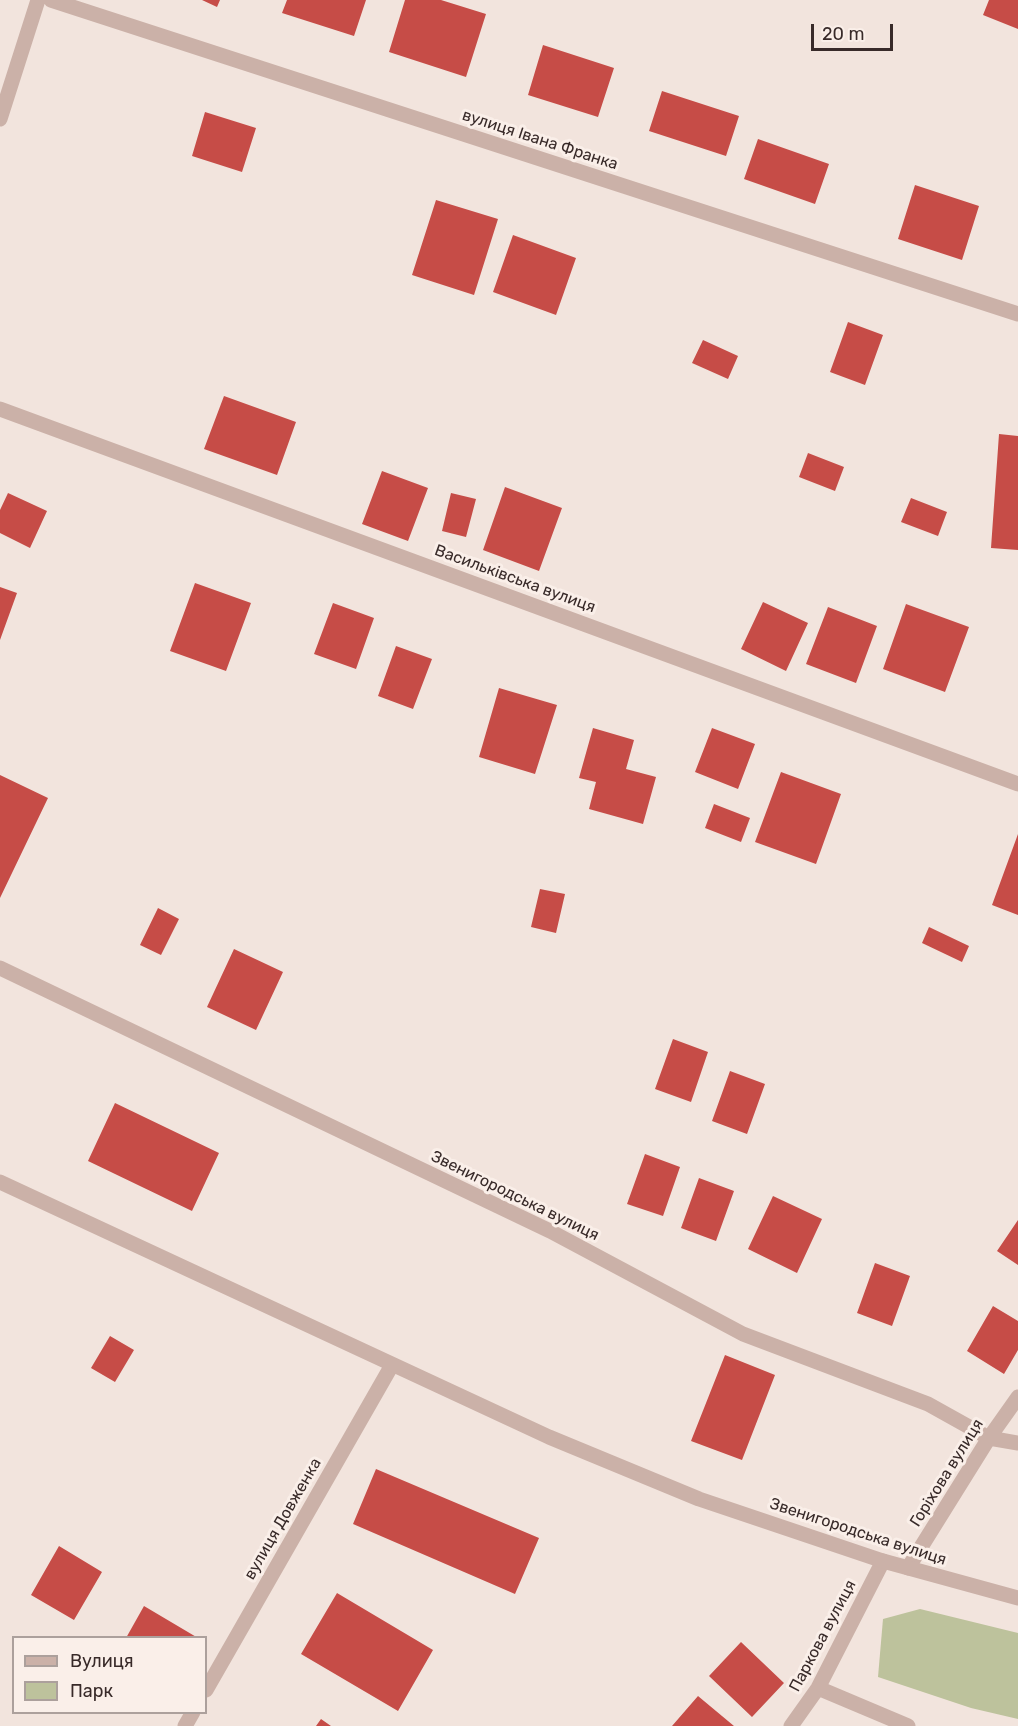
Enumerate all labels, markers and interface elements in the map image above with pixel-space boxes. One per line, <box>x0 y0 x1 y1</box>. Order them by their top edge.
scale bar <box>814 12 896 50</box>
text: 20 m <box>822 23 864 45</box>
street label: вулиця Івана Франка <box>460 106 620 174</box>
street label: Васильківська вулиця <box>432 541 598 617</box>
street label: Звенигородська вулиця <box>428 1147 602 1245</box>
street label: Горіхова вулиця <box>906 1416 988 1530</box>
street label: вулиця Довженка <box>240 1455 326 1583</box>
street label: Звенигородська вулиця <box>767 1494 949 1570</box>
street label: Паркова вулиця <box>785 1577 861 1695</box>
legend <box>12 1636 207 1714</box>
text: Вулиця <box>70 1650 134 1672</box>
text: Парк <box>70 1680 113 1702</box>

